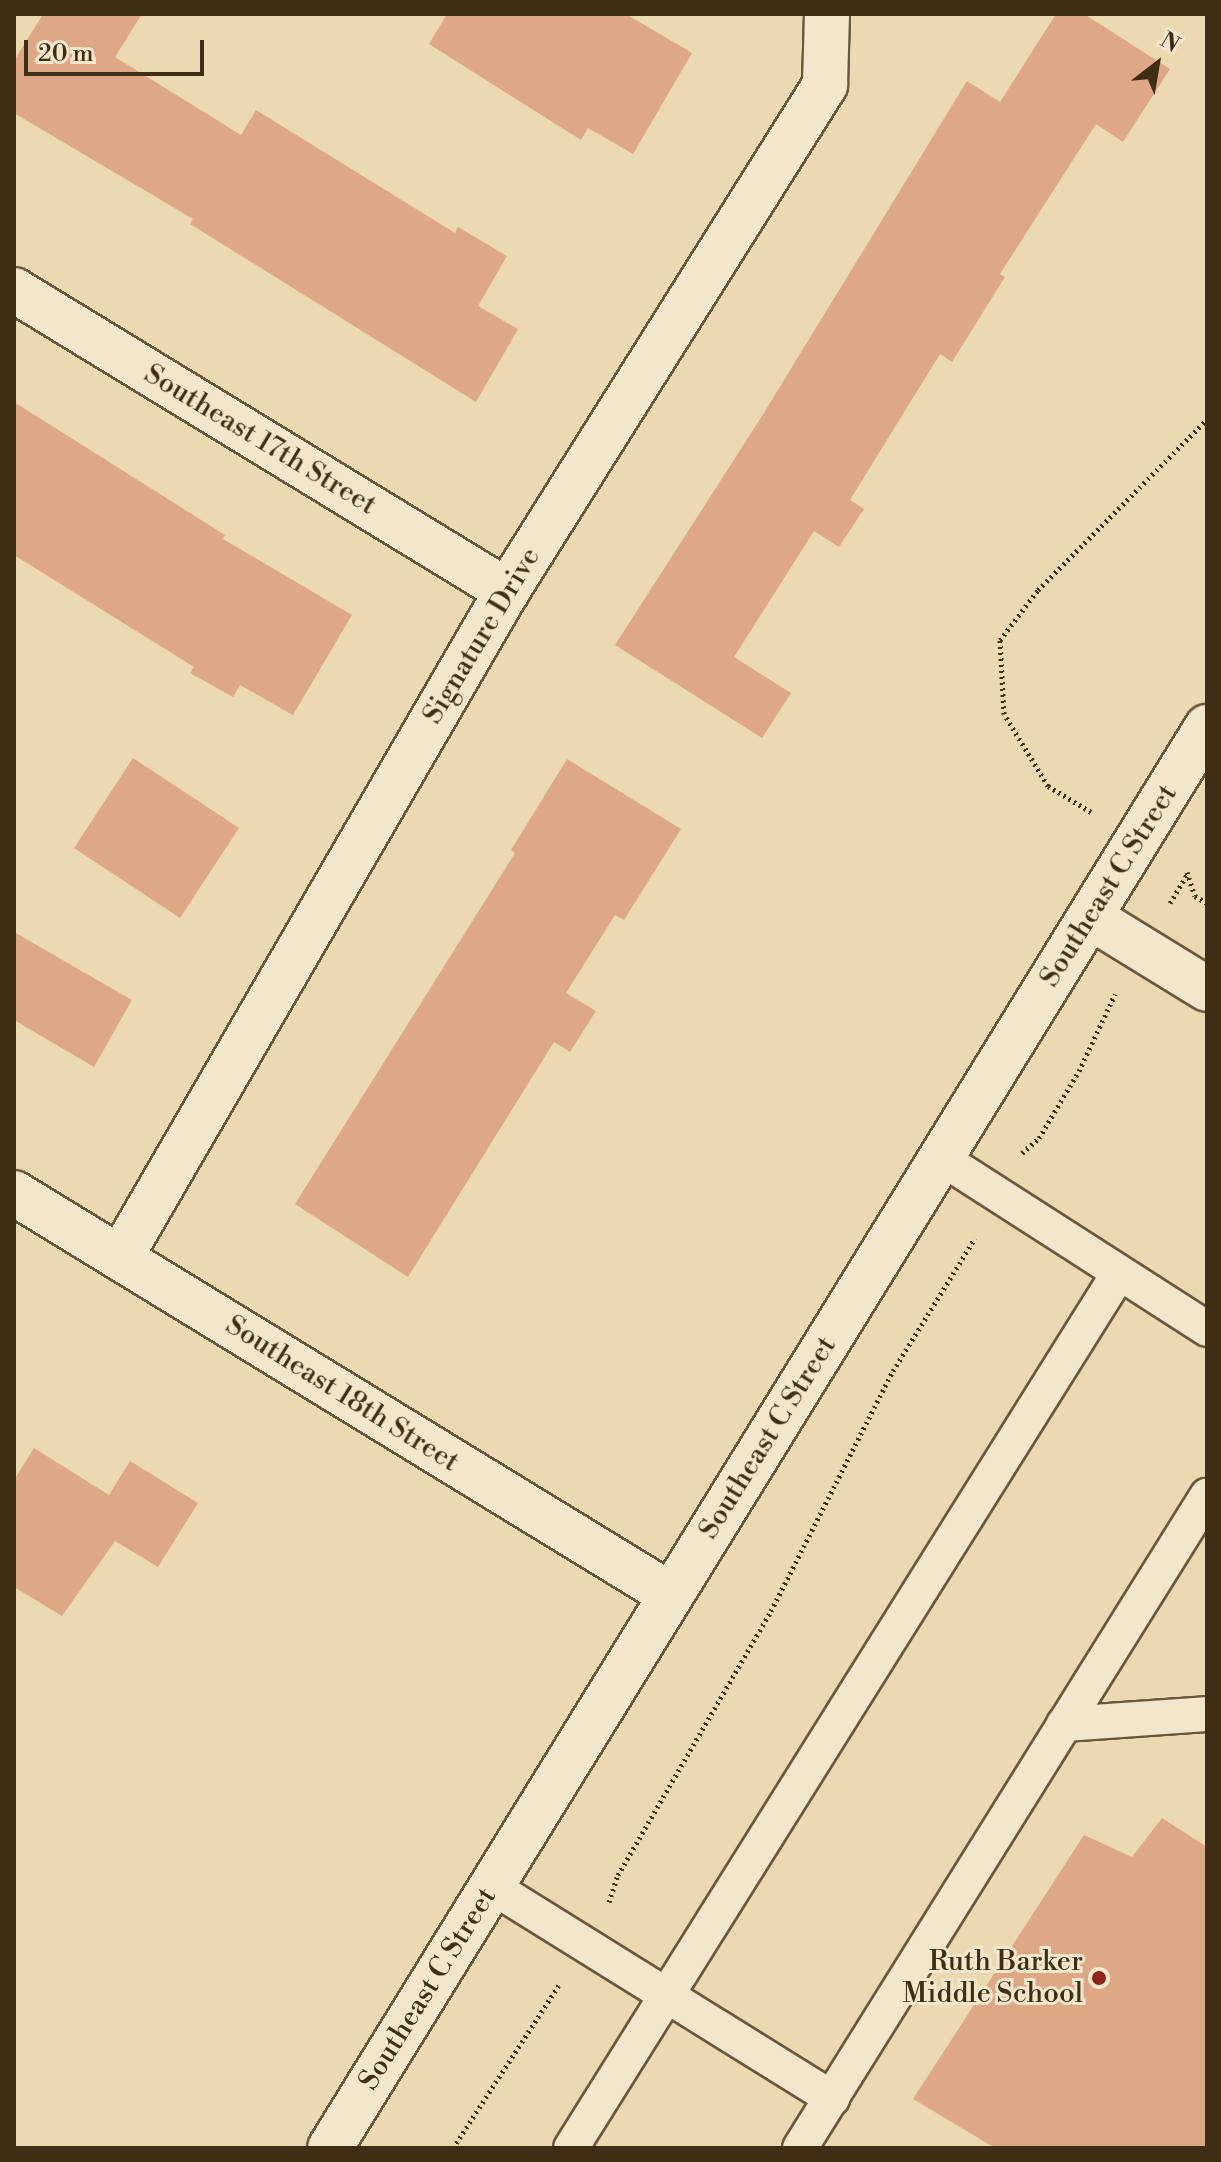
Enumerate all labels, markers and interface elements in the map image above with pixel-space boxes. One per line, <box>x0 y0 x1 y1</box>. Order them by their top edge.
scale bar <box>28 24 208 74</box>
north arrow <box>1117 24 1197 104</box>
text: N <box>1155 27 1184 59</box>
text: 20 m <box>38 39 94 69</box>
street label: Southeast 17th Street <box>138 357 382 523</box>
street label: Signature Drive <box>416 542 548 730</box>
street label: Southeast C Street <box>1033 779 1185 993</box>
street label: Southeast 18th Street <box>219 1309 465 1479</box>
street label: Southeast C Street <box>692 1331 844 1545</box>
street label: Southeast C Street <box>352 1882 504 2096</box>
place label: Ruth Barker Middle School <box>903 1945 1083 2011</box>
marker: Ruth Barker Middle School <box>1090 1969 1108 1987</box>

